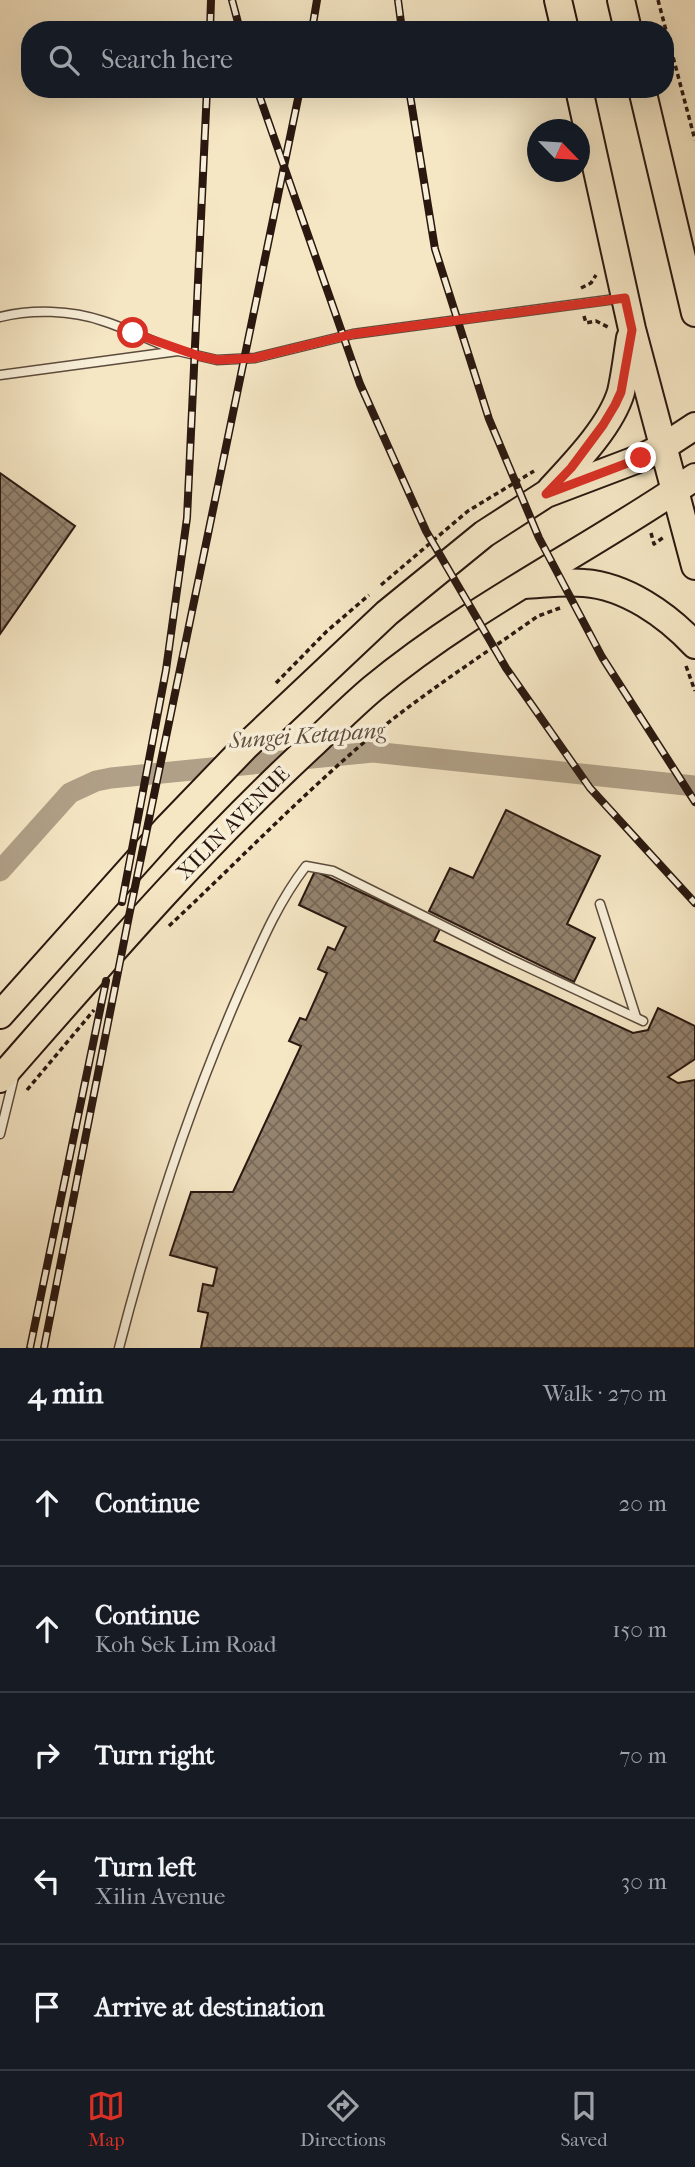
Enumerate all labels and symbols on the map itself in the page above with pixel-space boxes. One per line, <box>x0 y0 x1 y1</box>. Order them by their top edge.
north arrow <box>527 119 590 182</box>
route start <box>117 317 148 348</box>
route end <box>625 442 656 473</box>
water label: Sungei Ketapang <box>227 716 387 755</box>
street label: XILIN AVENUE <box>172 761 295 884</box>

